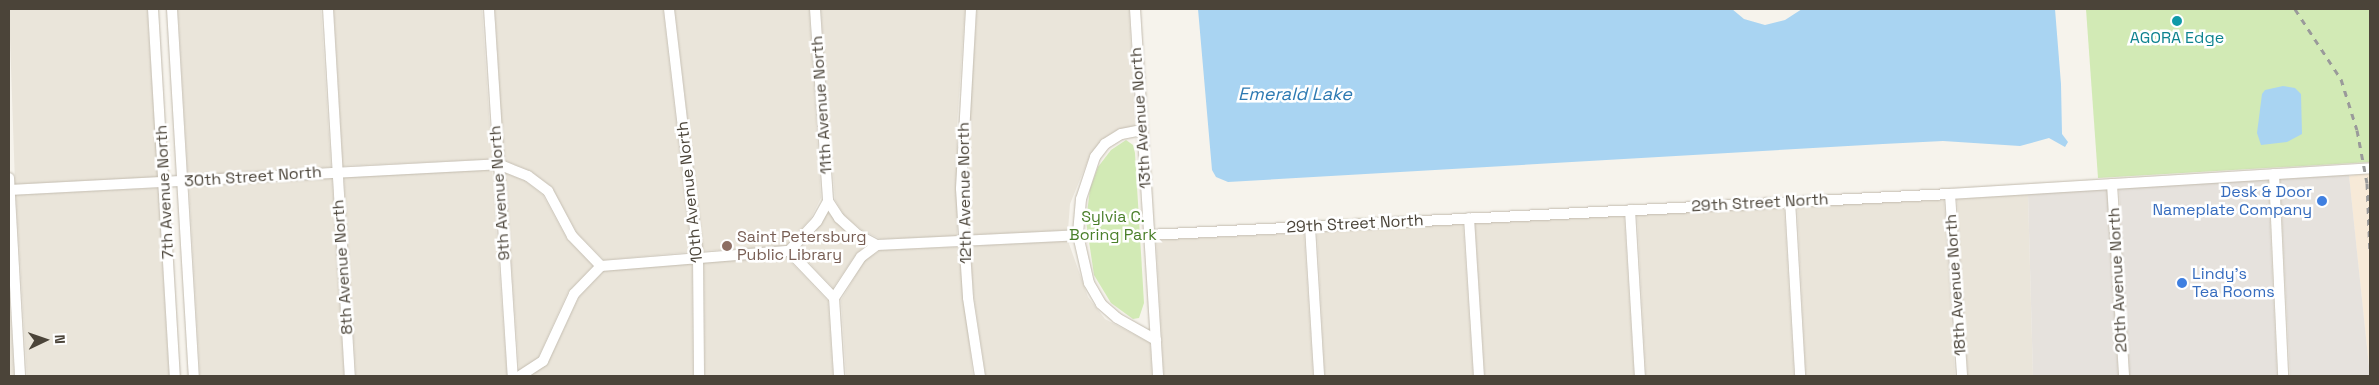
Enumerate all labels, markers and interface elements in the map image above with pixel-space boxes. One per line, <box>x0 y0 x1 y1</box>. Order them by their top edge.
marker: AGORA Edge <box>2171 15 2183 27</box>
place label: AGORA Edge <box>2130 28 2224 48</box>
street label: 11th Avenue North <box>808 35 836 175</box>
street label: 13th Avenue North <box>1126 47 1156 189</box>
water label: Emerald Lake <box>1238 83 1352 105</box>
street label: 10th Avenue North <box>673 120 707 264</box>
street label: 12th Avenue North <box>954 122 976 264</box>
street label: 7th Avenue North <box>152 124 178 260</box>
street label: 9th Avenue North <box>486 125 514 261</box>
street label: 30th Street North <box>184 163 322 191</box>
place label: Desk & Door Nameplate Company <box>2152 182 2312 220</box>
street label: 29th Street North <box>1691 190 1829 216</box>
marker: Desk & Door Nameplate Company <box>2316 195 2328 207</box>
street label: 8th Avenue North <box>329 199 357 335</box>
park label: Sylvia C. Boring Park <box>1069 207 1157 245</box>
street label: 20th Avenue North <box>2105 207 2131 353</box>
street label: 29th Street North <box>1286 211 1424 237</box>
street label: 18th Avenue North <box>1941 213 1971 357</box>
place label: Saint Petersburg Public Library <box>737 227 866 265</box>
marker: Saint Petersburg Public Library <box>721 240 733 252</box>
place label: Lindy's Tea Rooms <box>2192 264 2275 302</box>
marker: Lindy's Tea Rooms <box>2176 277 2188 289</box>
north arrow <box>20 315 70 365</box>
text: N <box>51 334 69 344</box>

